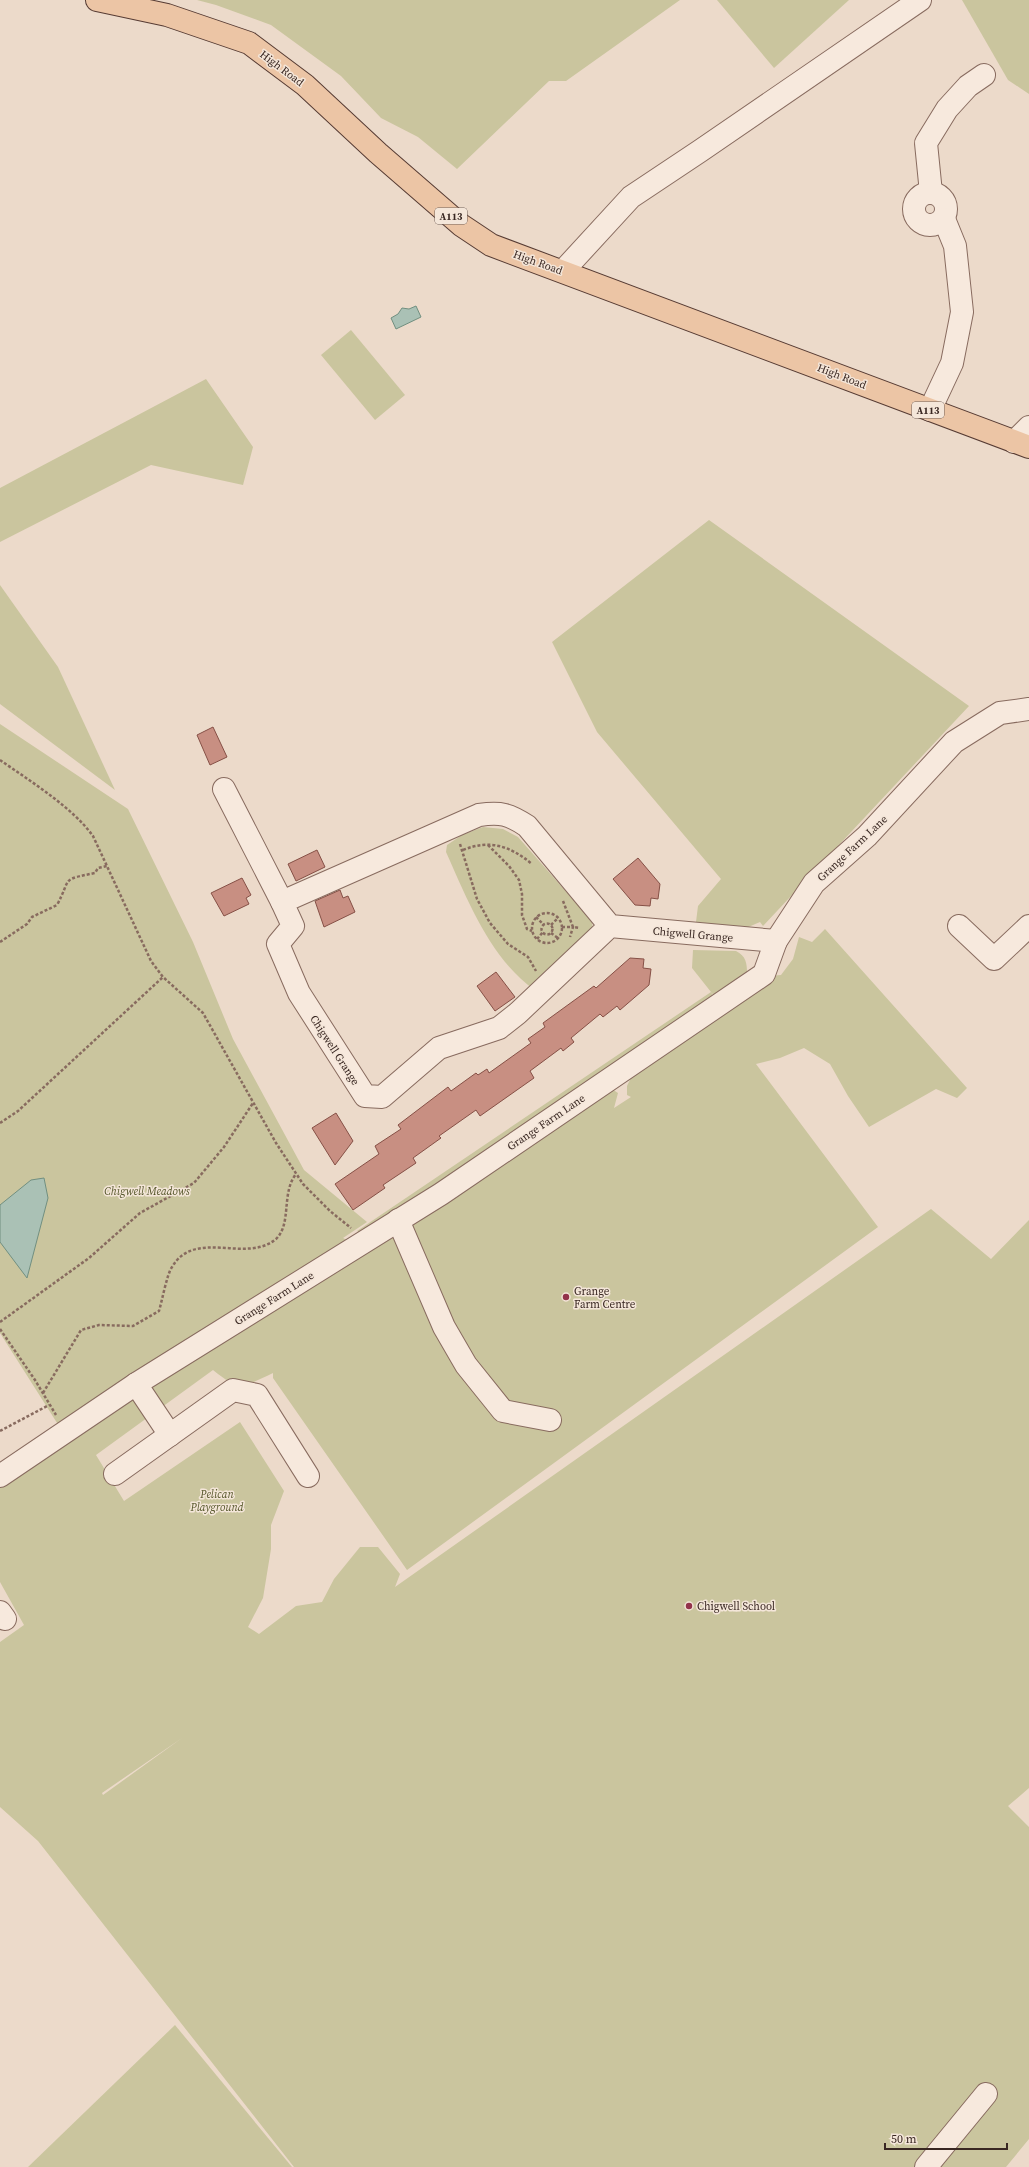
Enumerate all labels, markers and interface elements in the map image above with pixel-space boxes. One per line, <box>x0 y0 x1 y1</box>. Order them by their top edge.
street label: High Road <box>257 47 307 90</box>
road number: A113 <box>435 208 467 224</box>
street label: High Road <box>511 247 565 279</box>
street label: High Road <box>815 360 869 393</box>
road number: A113 <box>912 402 944 418</box>
street label: Grange Farm Lane <box>814 812 891 885</box>
street label: Chigwell Grange <box>652 924 734 946</box>
street label: Chigwell Grange <box>306 1012 363 1089</box>
street label: Grange Farm Lane <box>504 1091 588 1154</box>
park label: Chigwell Meadows <box>104 1184 190 1199</box>
street label: Grange Farm Lane <box>232 1268 317 1329</box>
place label: Grange Farm Centre <box>574 1284 636 1312</box>
marker: Grange Farm Centre <box>561 1292 571 1302</box>
park label: Pelican Playground <box>189 1487 244 1515</box>
place label: Chigwell School <box>697 1599 775 1614</box>
marker: Chigwell School <box>684 1601 694 1611</box>
scale bar <box>885 2125 1007 2151</box>
text: 50 m <box>891 2131 917 2147</box>

